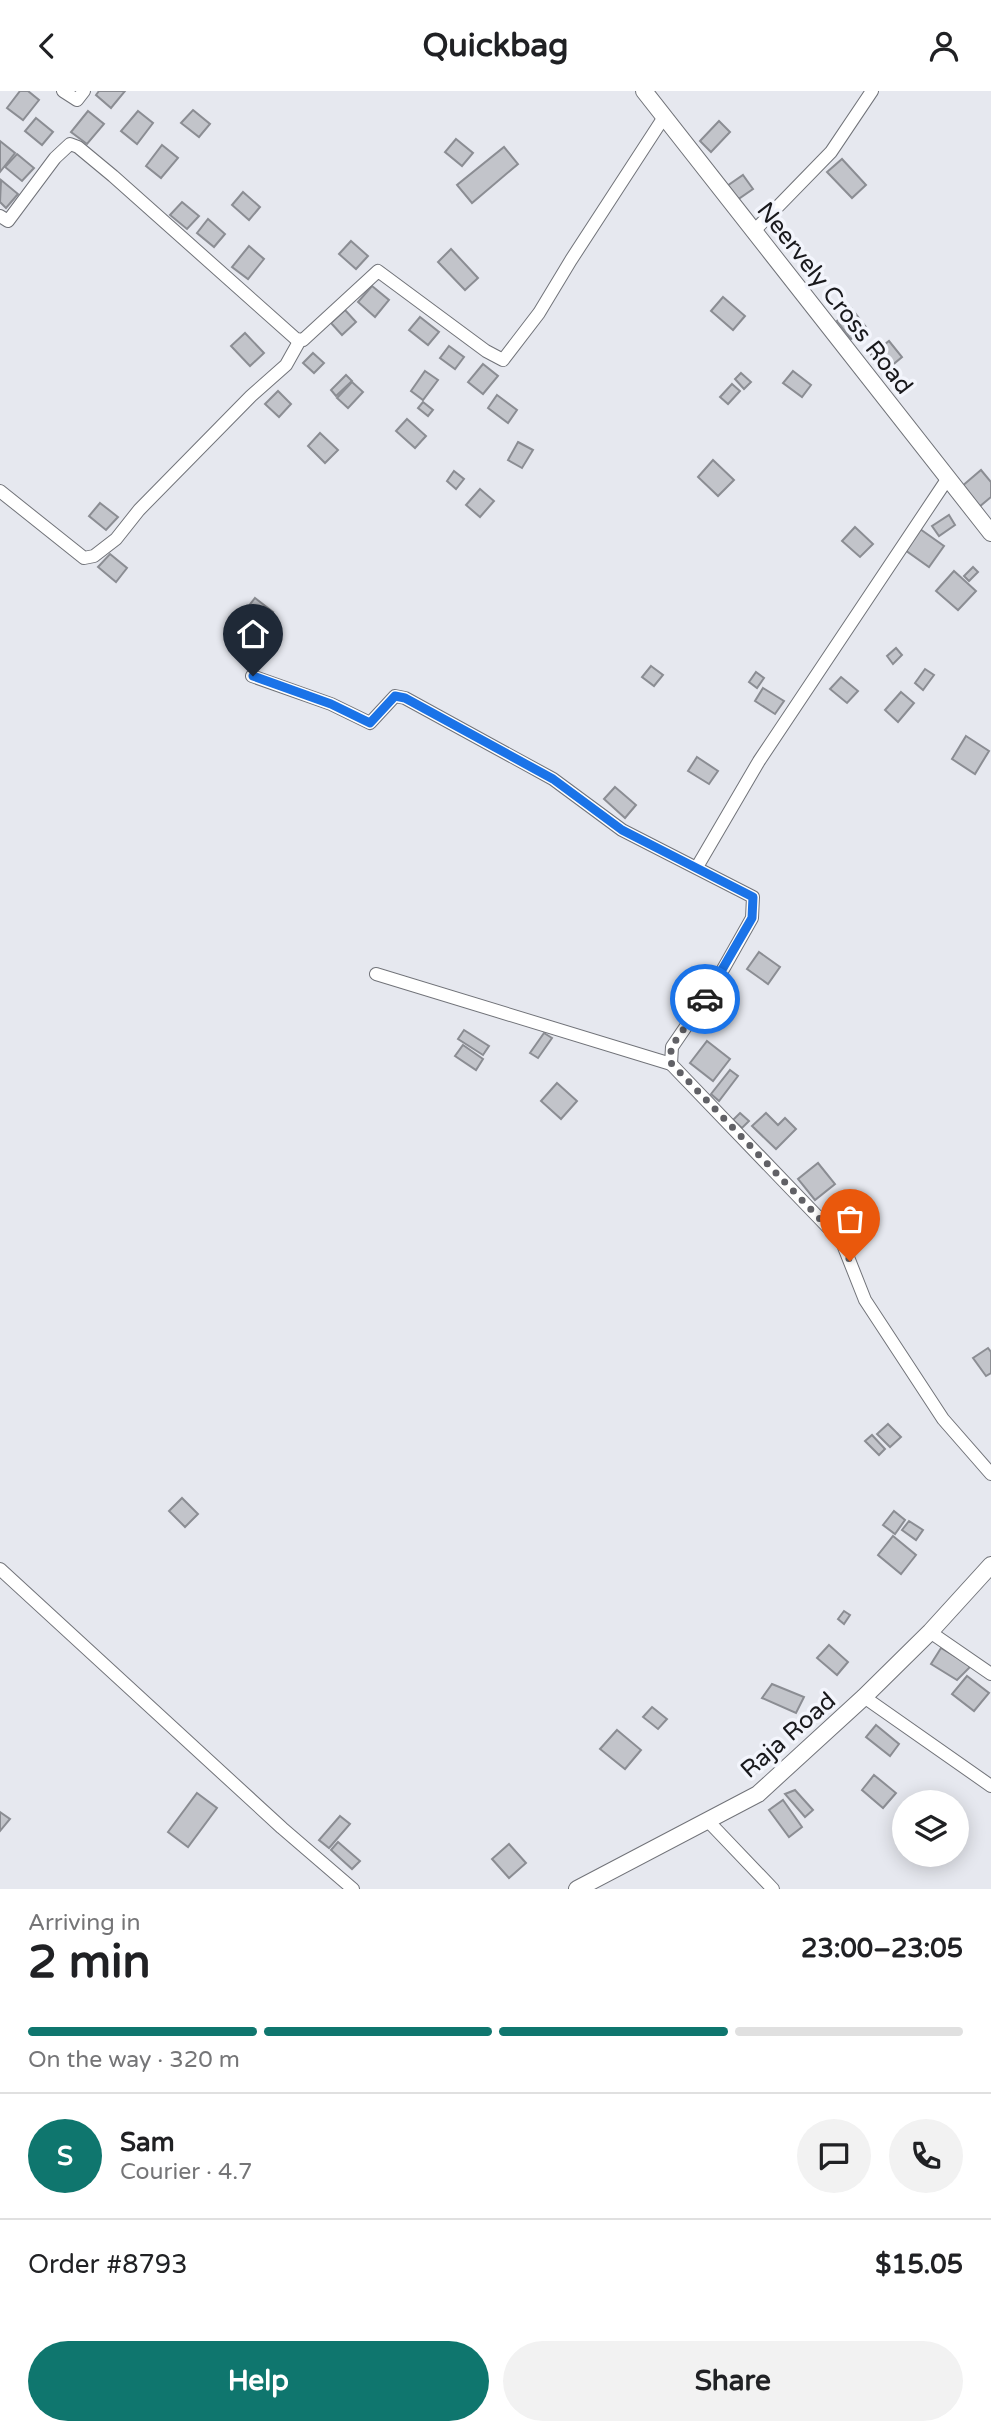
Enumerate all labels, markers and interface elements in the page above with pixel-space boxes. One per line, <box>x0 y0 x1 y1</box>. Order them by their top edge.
icon: back <box>28 27 66 65</box>
text: Quickbag <box>422 27 569 65</box>
icon: person <box>925 27 963 65</box>
street label: Neervely Cross Road <box>751 196 919 400</box>
pin <box>223 604 283 676</box>
icon: home <box>234 615 272 653</box>
courier <box>670 964 740 1034</box>
icon: car <box>686 980 724 1018</box>
pin <box>820 1189 880 1261</box>
icon: bag <box>831 1200 869 1238</box>
street label: Raja Road <box>735 1686 842 1785</box>
map controls <box>892 1790 969 1867</box>
button: layers <box>892 1790 969 1867</box>
text: Arriving in <box>28 1909 141 1937</box>
text: 23:00–23:05 <box>801 1933 963 1964</box>
text: 2 min <box>28 1935 151 1990</box>
text: On the way · 320 m <box>28 2046 240 2074</box>
button: chat <box>797 2119 871 2193</box>
button: phone <box>889 2119 963 2193</box>
text: Sam <box>120 2127 175 2158</box>
text: S <box>57 2141 73 2172</box>
text: Courier · 4.7 <box>120 2158 253 2186</box>
text: Order #8793 <box>28 2249 188 2280</box>
text: $15.05 <box>875 2249 963 2280</box>
button: Help <box>28 2341 489 2421</box>
button: Share <box>503 2341 963 2421</box>

